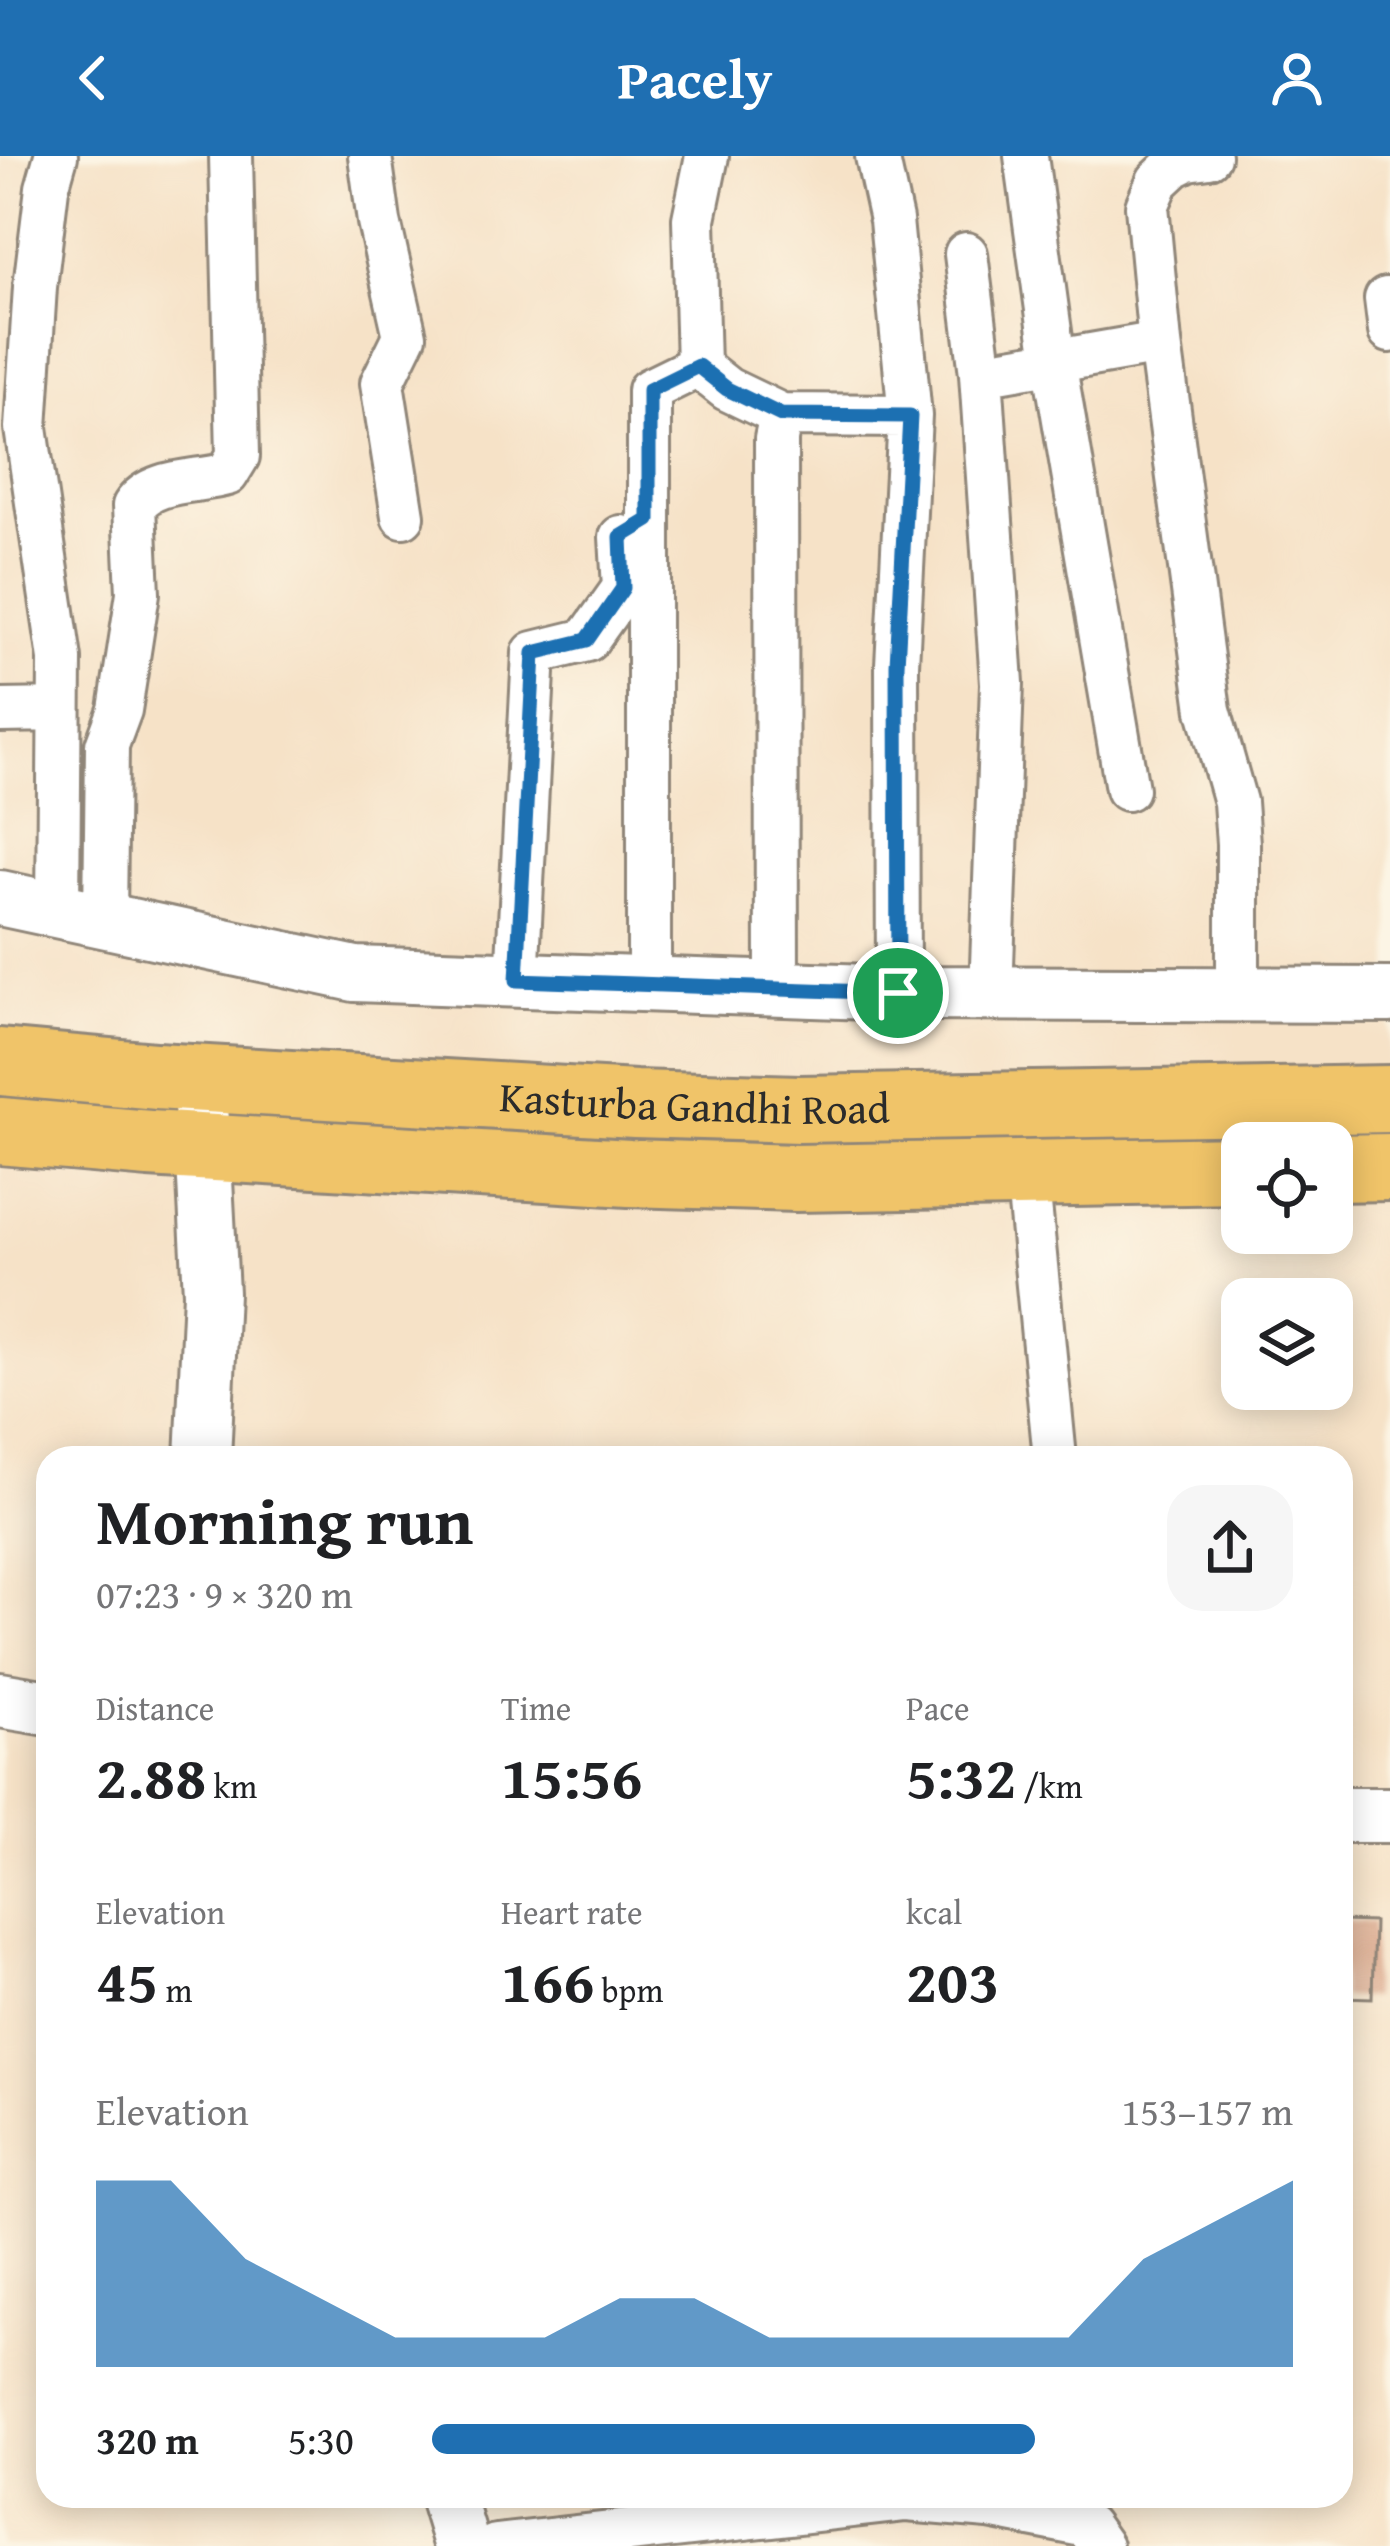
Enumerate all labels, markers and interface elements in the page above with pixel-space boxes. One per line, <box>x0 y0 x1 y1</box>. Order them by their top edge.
text: Pacely <box>618 39 772 118</box>
icon: back <box>60 45 126 111</box>
icon: person <box>1264 45 1330 111</box>
pin <box>847 942 949 1044</box>
icon: arrive <box>865 960 931 1026</box>
street label: Kasturba Gandhi Road <box>498 1065 891 1139</box>
map controls <box>1221 1122 1353 1410</box>
button: locate <box>1221 1122 1353 1254</box>
button: layers <box>1221 1278 1353 1410</box>
text: Morning run <box>96 1471 473 1568</box>
button: share <box>1167 1485 1293 1611</box>
text: 07:23 · 9 × 320 m <box>96 1565 353 1622</box>
text: Distance <box>96 1684 214 1732</box>
text: Time <box>501 1684 571 1732</box>
text: Pace <box>906 1684 969 1732</box>
text: 2.88 <box>96 1732 206 1820</box>
text: 15:56 <box>501 1732 642 1820</box>
text: 5:32 <box>906 1732 1016 1820</box>
text: km <box>206 1762 257 1810</box>
text: /km <box>1016 1762 1083 1810</box>
text: Elevation <box>96 1888 225 1936</box>
text: Heart rate <box>501 1888 643 1936</box>
text: kcal <box>906 1888 962 1936</box>
text: 45 <box>96 1936 158 2024</box>
text: 166 <box>501 1936 594 2024</box>
text: 203 <box>906 1936 999 2024</box>
text: m <box>158 1966 192 2014</box>
text: bpm <box>594 1966 663 2014</box>
text: Elevation <box>96 2082 249 2139</box>
text: 153–157 m <box>1121 2082 1293 2139</box>
text: 320 m <box>96 2411 199 2468</box>
text: 5:30 <box>288 2411 354 2468</box>

